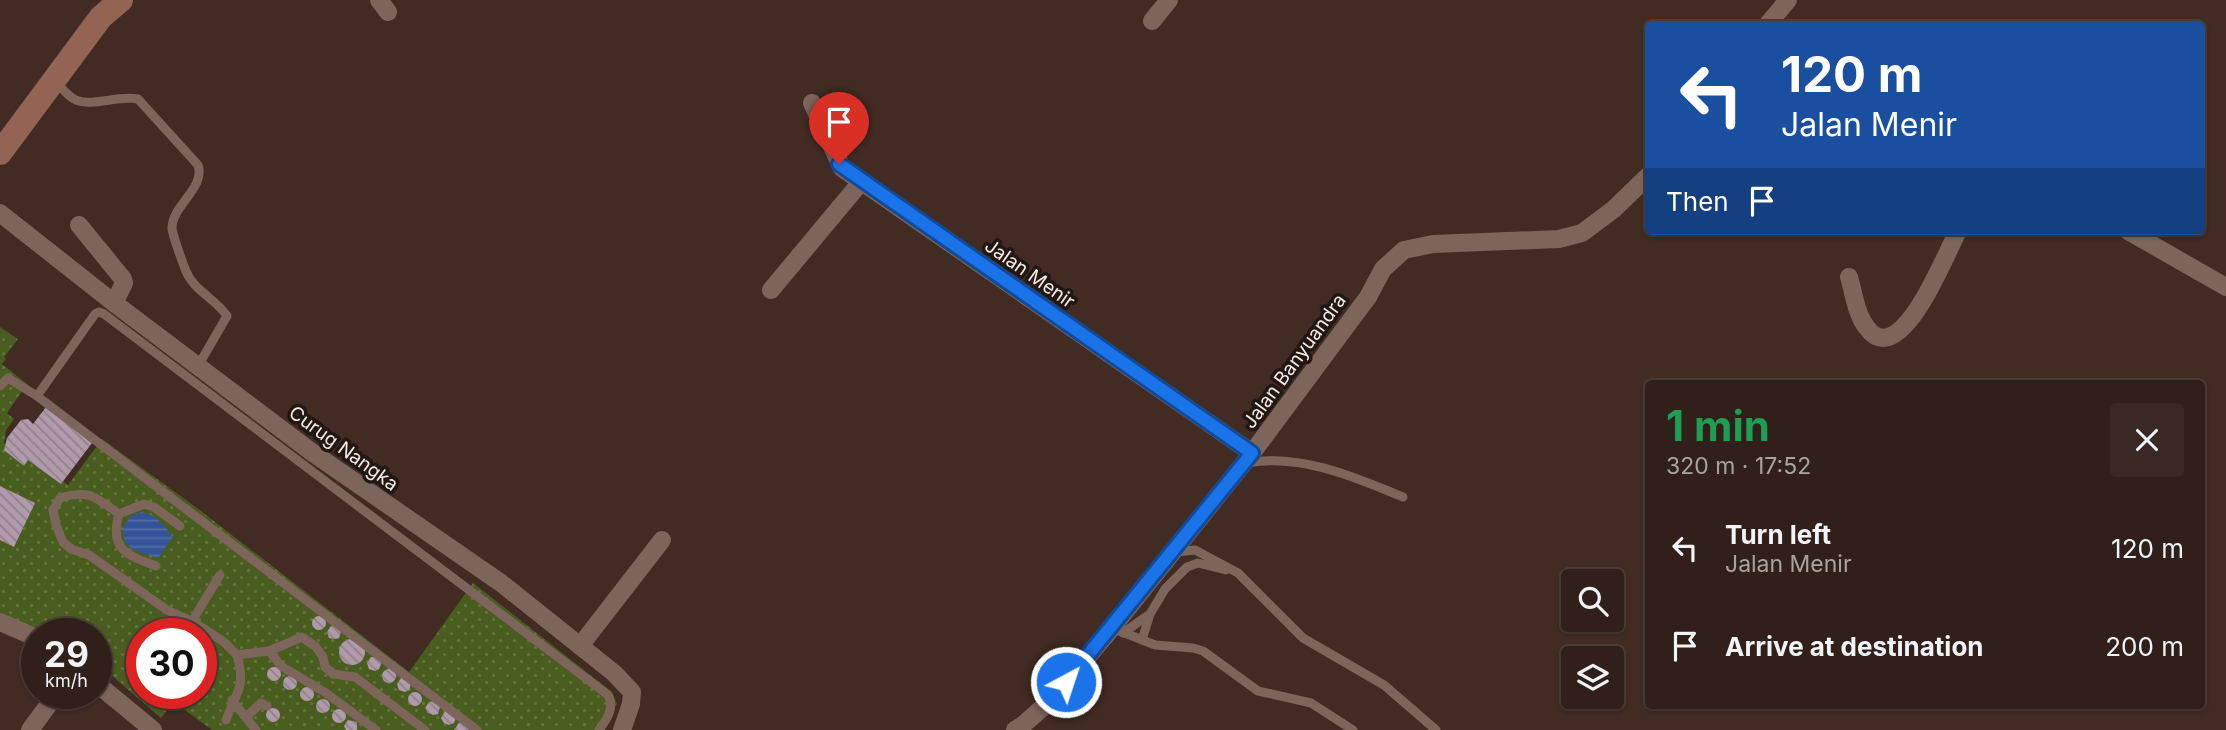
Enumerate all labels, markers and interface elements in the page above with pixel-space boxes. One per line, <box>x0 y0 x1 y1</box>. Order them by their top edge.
text: 120 m <box>1781 45 1922 104</box>
icon: left <box>1666 49 1757 140</box>
pin <box>809 92 869 164</box>
icon: arrive <box>820 103 858 141</box>
text: Jalan Menir <box>1781 105 1957 144</box>
icon: arrive <box>1743 182 1781 220</box>
text: Then <box>1666 186 1729 217</box>
street label: Jalan Menir <box>980 234 1079 313</box>
street label: Jalan Banyuandra <box>1238 290 1351 433</box>
text: 1 min <box>1666 400 1770 451</box>
street label: Curug Nangka <box>285 401 403 496</box>
button: close <box>2110 403 2184 477</box>
text: 320 m · 17:52 <box>1666 452 1811 480</box>
text: Turn left <box>1725 519 1831 550</box>
icon: left <box>1666 529 1704 567</box>
text: 120 m <box>2111 533 2184 564</box>
text: Jalan Menir <box>1725 550 1852 578</box>
map controls <box>1561 569 1624 709</box>
button: search <box>1561 569 1624 632</box>
speed limit sign: 30 <box>126 618 217 709</box>
icon: arrive <box>1666 627 1704 665</box>
text: Arrive at destination <box>1725 631 1984 662</box>
text: 200 m <box>2105 631 2184 662</box>
text: 29 <box>44 633 89 675</box>
position arrow <box>1029 645 1103 719</box>
button: layers <box>1561 646 1624 709</box>
text: km/h <box>45 670 88 691</box>

